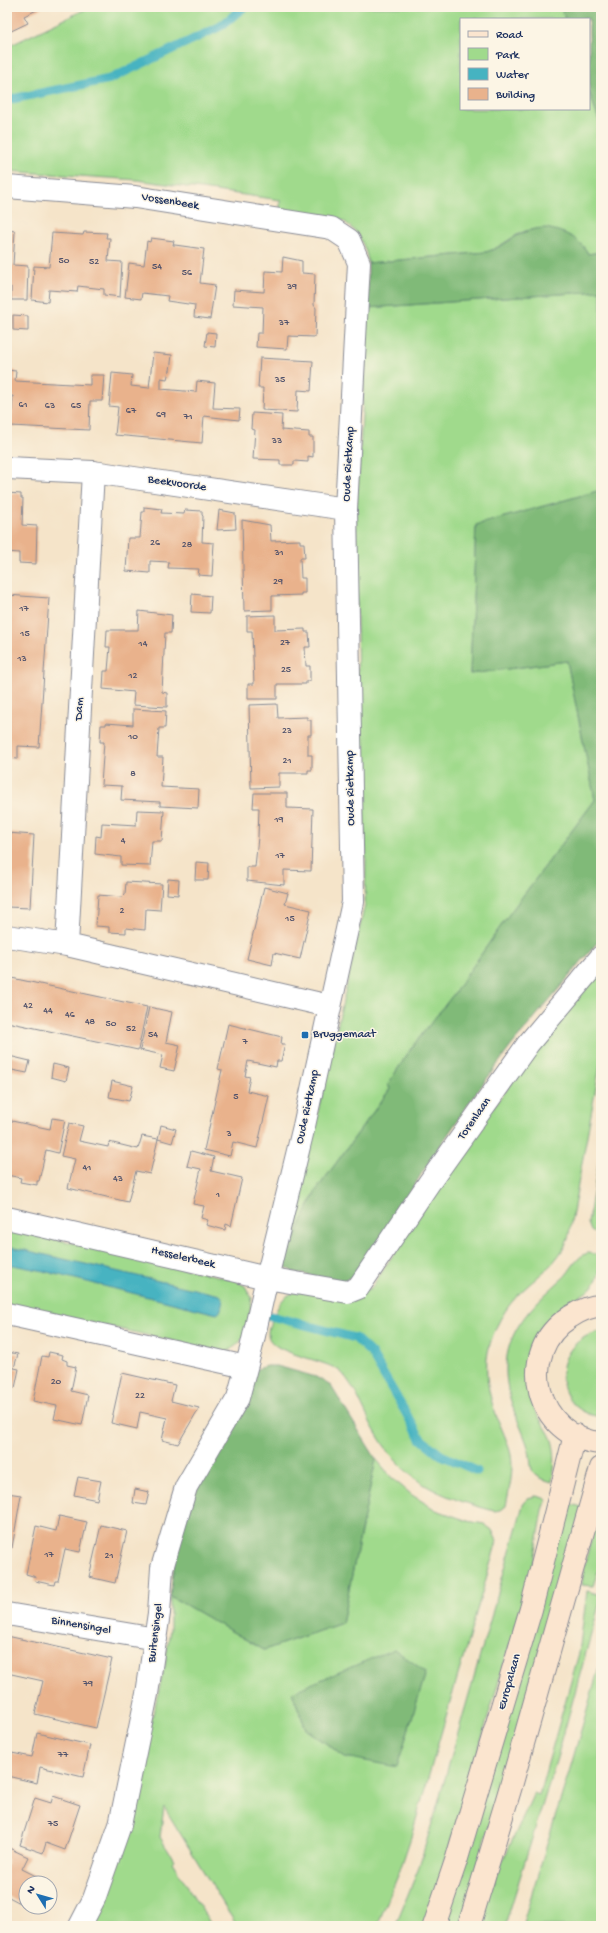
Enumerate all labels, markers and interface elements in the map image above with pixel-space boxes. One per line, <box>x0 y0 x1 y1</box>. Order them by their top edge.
legend <box>460 18 590 110</box>
text: Road <box>496 29 523 43</box>
text: Park <box>495 49 521 63</box>
text: Water <box>496 69 530 83</box>
text: Building <box>495 89 535 103</box>
street label: Vossenbeek <box>139 190 201 214</box>
house number: 50 <box>59 255 70 267</box>
house number: 52 <box>89 256 99 268</box>
house number: 54 <box>152 261 162 273</box>
house number: 56 <box>182 267 193 279</box>
house number: 39 <box>286 281 297 293</box>
house number: 37 <box>278 317 290 329</box>
house number: 35 <box>274 374 285 386</box>
house number: 61 <box>18 399 28 411</box>
house number: 63 <box>45 400 55 412</box>
house number: 65 <box>71 400 81 412</box>
house number: 67 <box>126 405 137 417</box>
house number: 69 <box>156 409 166 421</box>
house number: 71 <box>182 411 193 423</box>
street label: Oude Rietkamp <box>340 426 358 502</box>
house number: 33 <box>271 435 282 447</box>
street label: Beekvoorde <box>146 473 208 495</box>
house number: 26 <box>150 537 161 549</box>
house number: 28 <box>182 539 193 551</box>
house number: 31 <box>273 547 284 559</box>
house number: 29 <box>273 576 283 588</box>
house number: 17 <box>18 603 29 615</box>
house number: 15 <box>19 628 30 640</box>
house number: 27 <box>280 637 291 649</box>
house number: 14 <box>138 638 148 650</box>
house number: 13 <box>16 653 27 665</box>
house number: 25 <box>281 664 291 676</box>
house number: 12 <box>128 670 138 682</box>
street label: Dam <box>72 697 88 722</box>
house number: 23 <box>282 725 292 737</box>
house number: 10 <box>127 731 138 743</box>
street label: Oude Rietkamp <box>343 750 359 826</box>
house number: 21 <box>283 755 291 767</box>
house number: 8 <box>130 768 136 780</box>
house number: 19 <box>273 814 284 826</box>
house number: 4 <box>121 835 126 847</box>
house number: 17 <box>274 850 285 862</box>
house number: 2 <box>120 905 125 917</box>
house number: 15 <box>284 913 295 925</box>
house number: 42 <box>23 1000 33 1012</box>
house number: 44 <box>43 1005 53 1017</box>
house number: 46 <box>65 1009 76 1021</box>
house number: 48 <box>85 1016 96 1028</box>
house number: 50 <box>106 1018 117 1030</box>
house number: 52 <box>126 1023 136 1035</box>
place label: Bruggemaat <box>312 1028 377 1042</box>
house number: 54 <box>148 1029 158 1041</box>
marker: Bruggemaat <box>300 1030 310 1040</box>
house number: 7 <box>241 1036 248 1048</box>
street label: Oude Rietkamp <box>293 1069 323 1145</box>
house number: 5 <box>233 1091 239 1103</box>
street label: Torenlaan <box>455 1095 495 1144</box>
house number: 3 <box>225 1128 232 1140</box>
house number: 41 <box>83 1162 91 1174</box>
house number: 43 <box>113 1173 123 1185</box>
house number: 1 <box>215 1189 220 1201</box>
street label: Hesselerbeek <box>150 1244 218 1273</box>
house number: 20 <box>51 1376 62 1388</box>
house number: 22 <box>135 1390 145 1402</box>
house number: 17 <box>43 1549 54 1561</box>
house number: 21 <box>105 1550 113 1562</box>
street label: Buitensingel <box>145 1602 167 1664</box>
street label: Binnensingel <box>49 1614 112 1638</box>
street label: Europalaan <box>495 1652 525 1712</box>
house number: 79 <box>82 1678 93 1690</box>
house number: 77 <box>57 1749 69 1761</box>
house number: 75 <box>47 1818 58 1830</box>
north arrow <box>18 1875 58 1915</box>
text: N <box>25 1884 39 1897</box>

